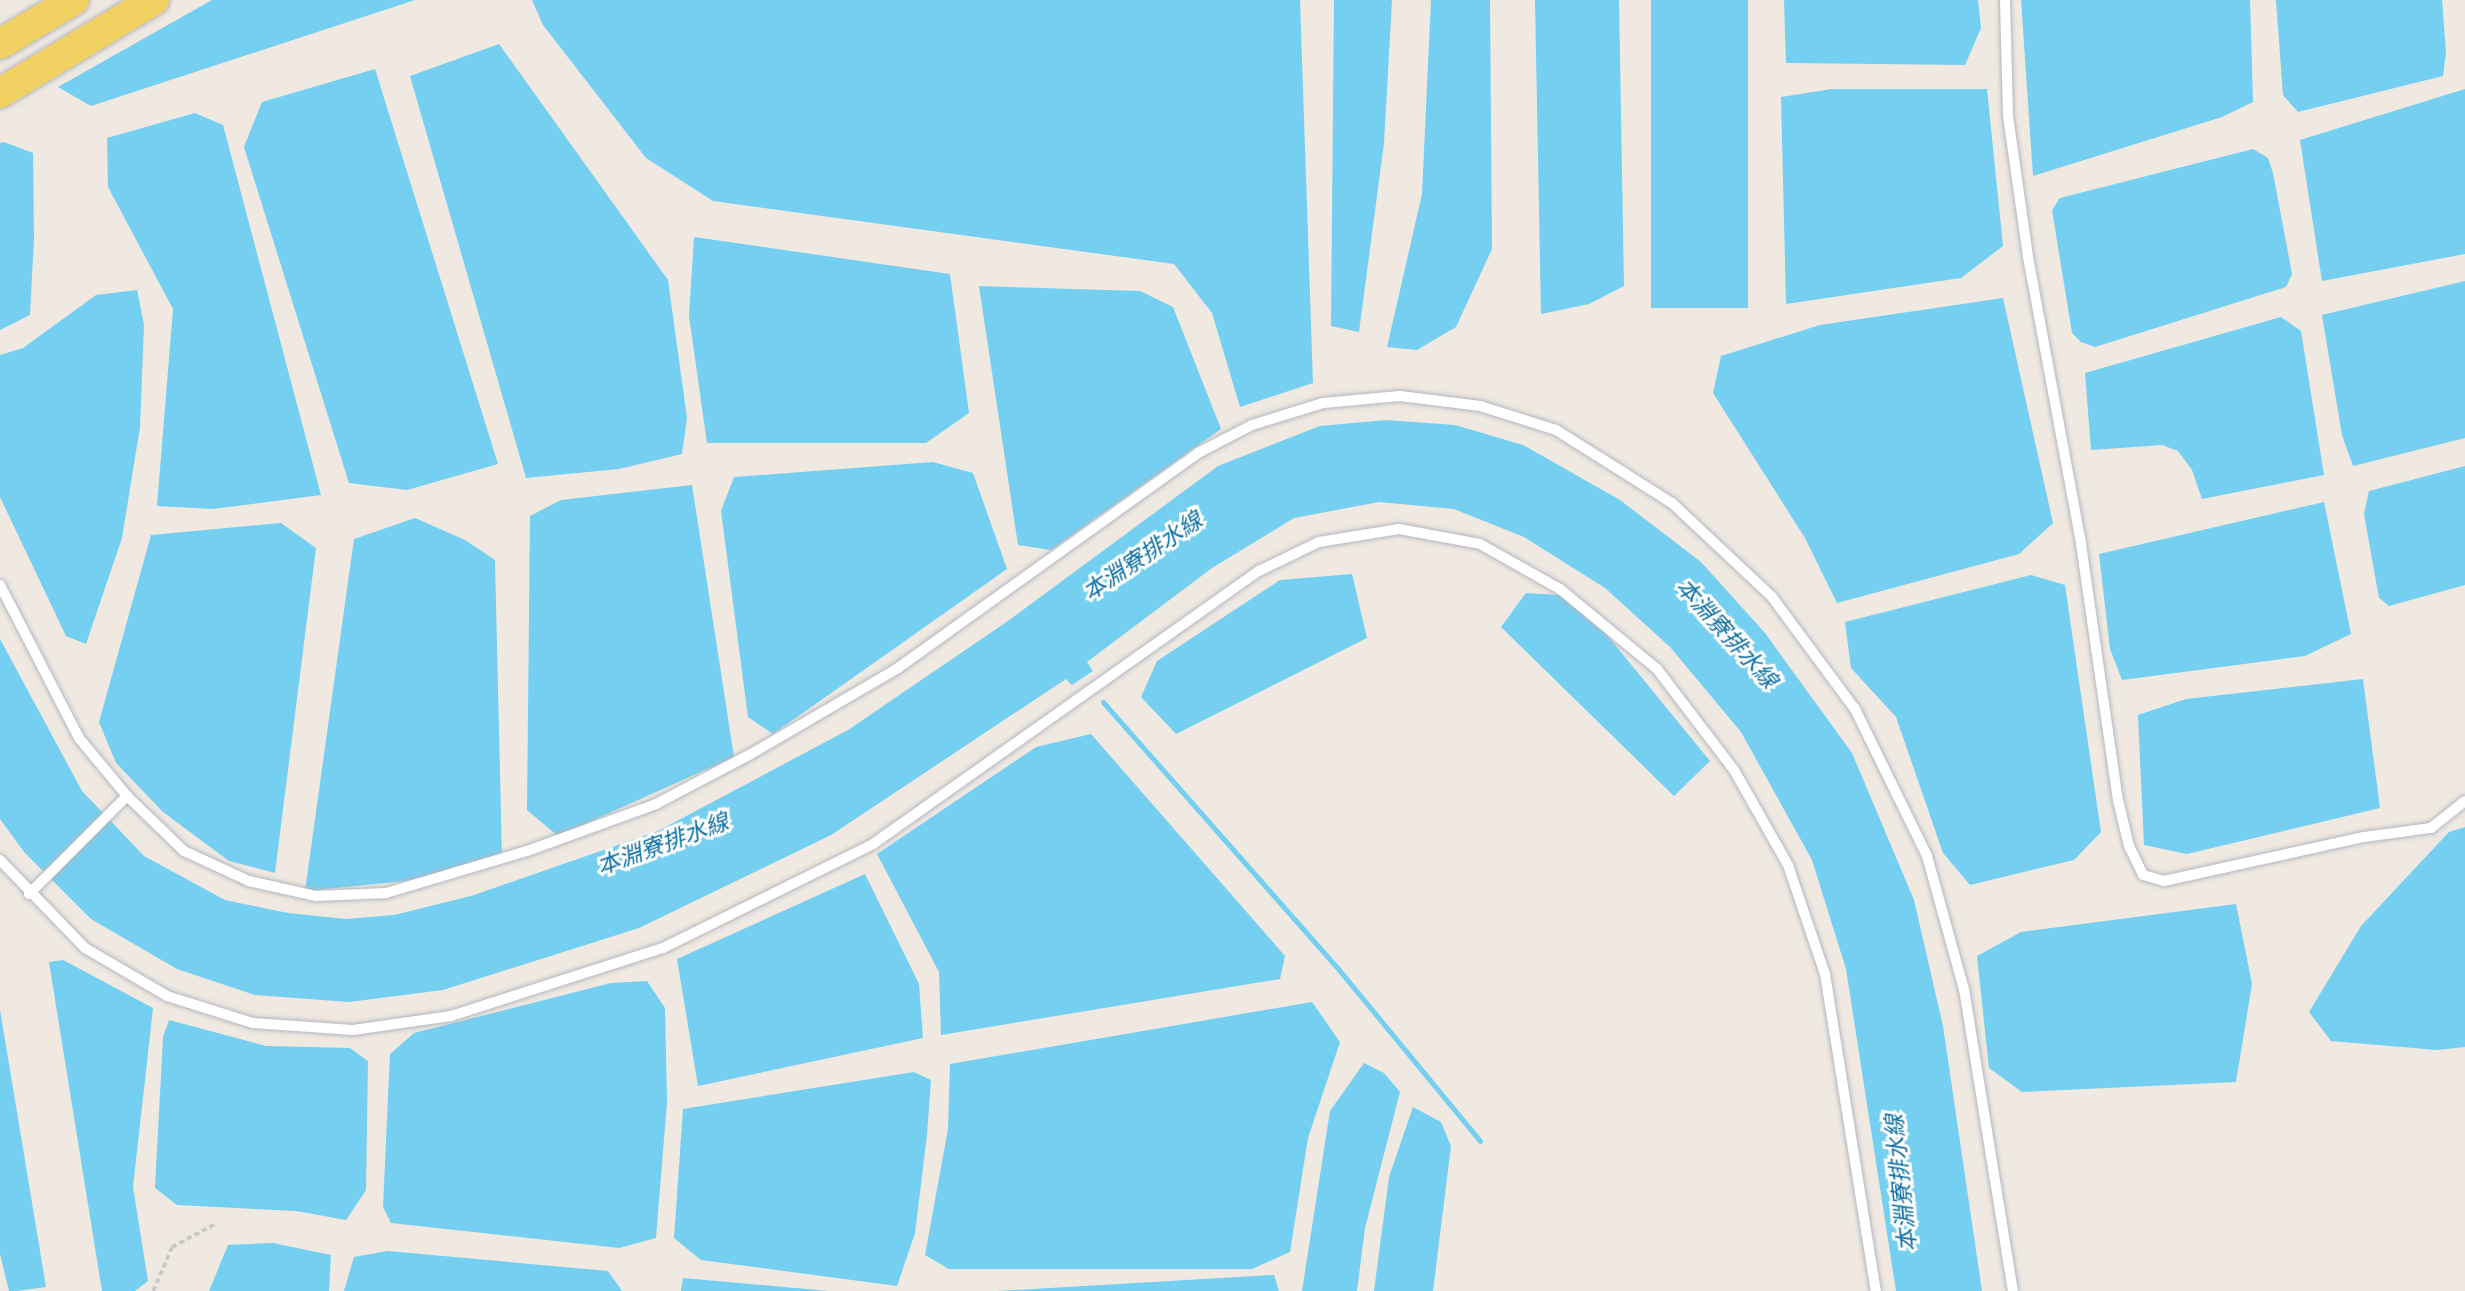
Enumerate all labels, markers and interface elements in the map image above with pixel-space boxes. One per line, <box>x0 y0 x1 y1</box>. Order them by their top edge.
water label: 本淵寮排水線 <box>1078 507 1208 607</box>
water label: 本淵寮排水線 <box>1670 573 1782 695</box>
water label: 本淵寮排水線 <box>593 808 733 882</box>
water label: 本淵寮排水線 <box>1881 1113 1923 1253</box>

